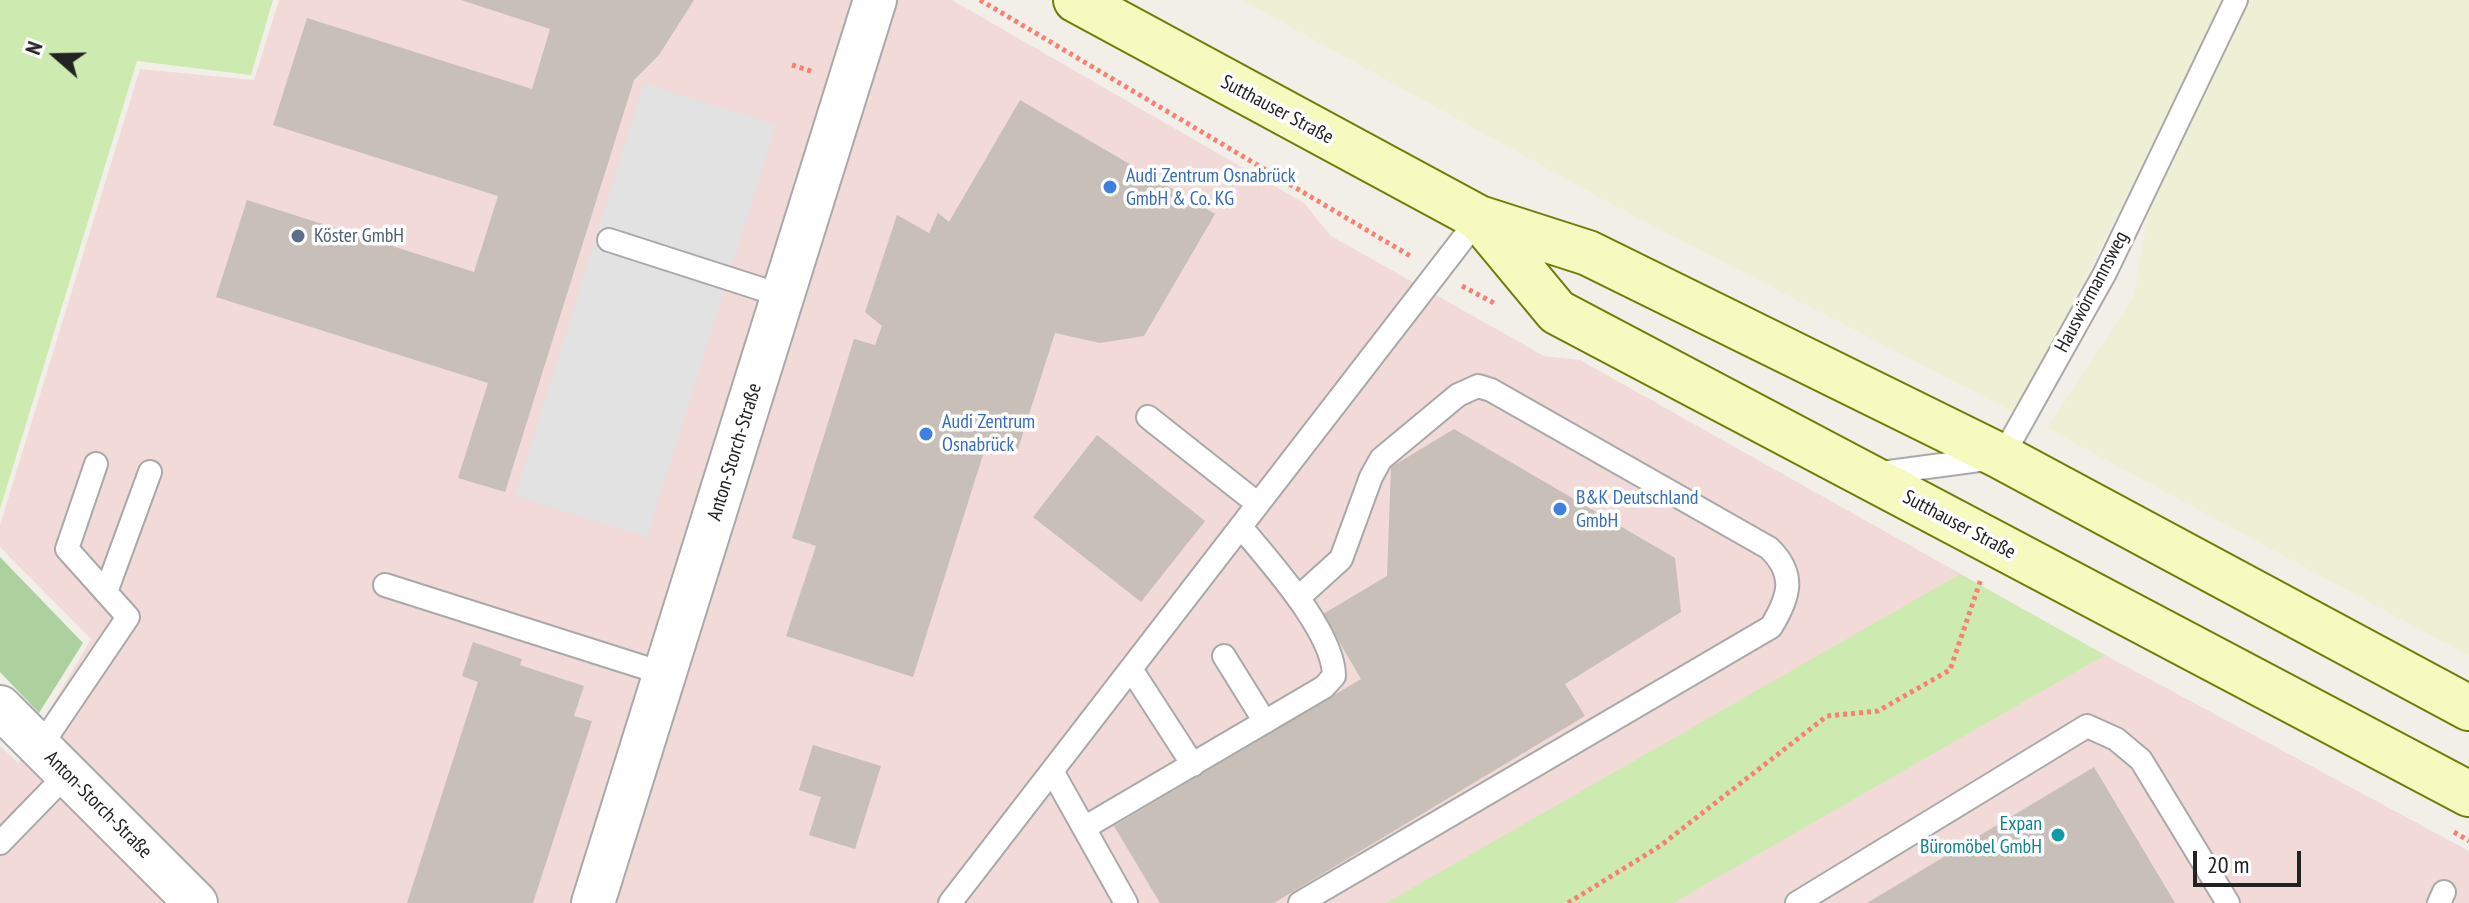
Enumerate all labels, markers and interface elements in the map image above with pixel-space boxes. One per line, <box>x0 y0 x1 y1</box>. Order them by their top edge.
north arrow <box>16 16 96 96</box>
text: N <box>18 37 49 58</box>
street label: Sutthauser Straße <box>1217 70 1337 150</box>
place label: Audi Zentrum Osnabrück GmbH & Co. KG <box>1126 164 1296 211</box>
marker: Audi Zentrum Osnabrück GmbH & Co. KG <box>1101 178 1119 196</box>
place label: Köster GmbH <box>314 224 404 248</box>
marker: Köster GmbH <box>289 227 307 245</box>
street label: Hauswörmannsweg <box>2050 227 2134 357</box>
street label: Anton-Storch-Straße <box>703 381 767 523</box>
place label: Audi Zentrum Osnabrück <box>942 410 1035 457</box>
marker: Audi Zentrum Osnabrück <box>917 425 935 443</box>
street label: Sutthauser Straße <box>1899 485 2019 565</box>
place label: B&K Deutschland GmbH <box>1576 486 1698 533</box>
marker: B&K Deutschland GmbH <box>1551 500 1569 518</box>
street label: Anton-Storch-Straße <box>39 746 157 864</box>
place label: Expan Büromöbel GmbH <box>1920 812 2042 859</box>
marker: Expan Büromöbel GmbH <box>2049 826 2067 844</box>
scale bar <box>2197 835 2305 885</box>
text: 20 m <box>2207 849 2249 880</box>

